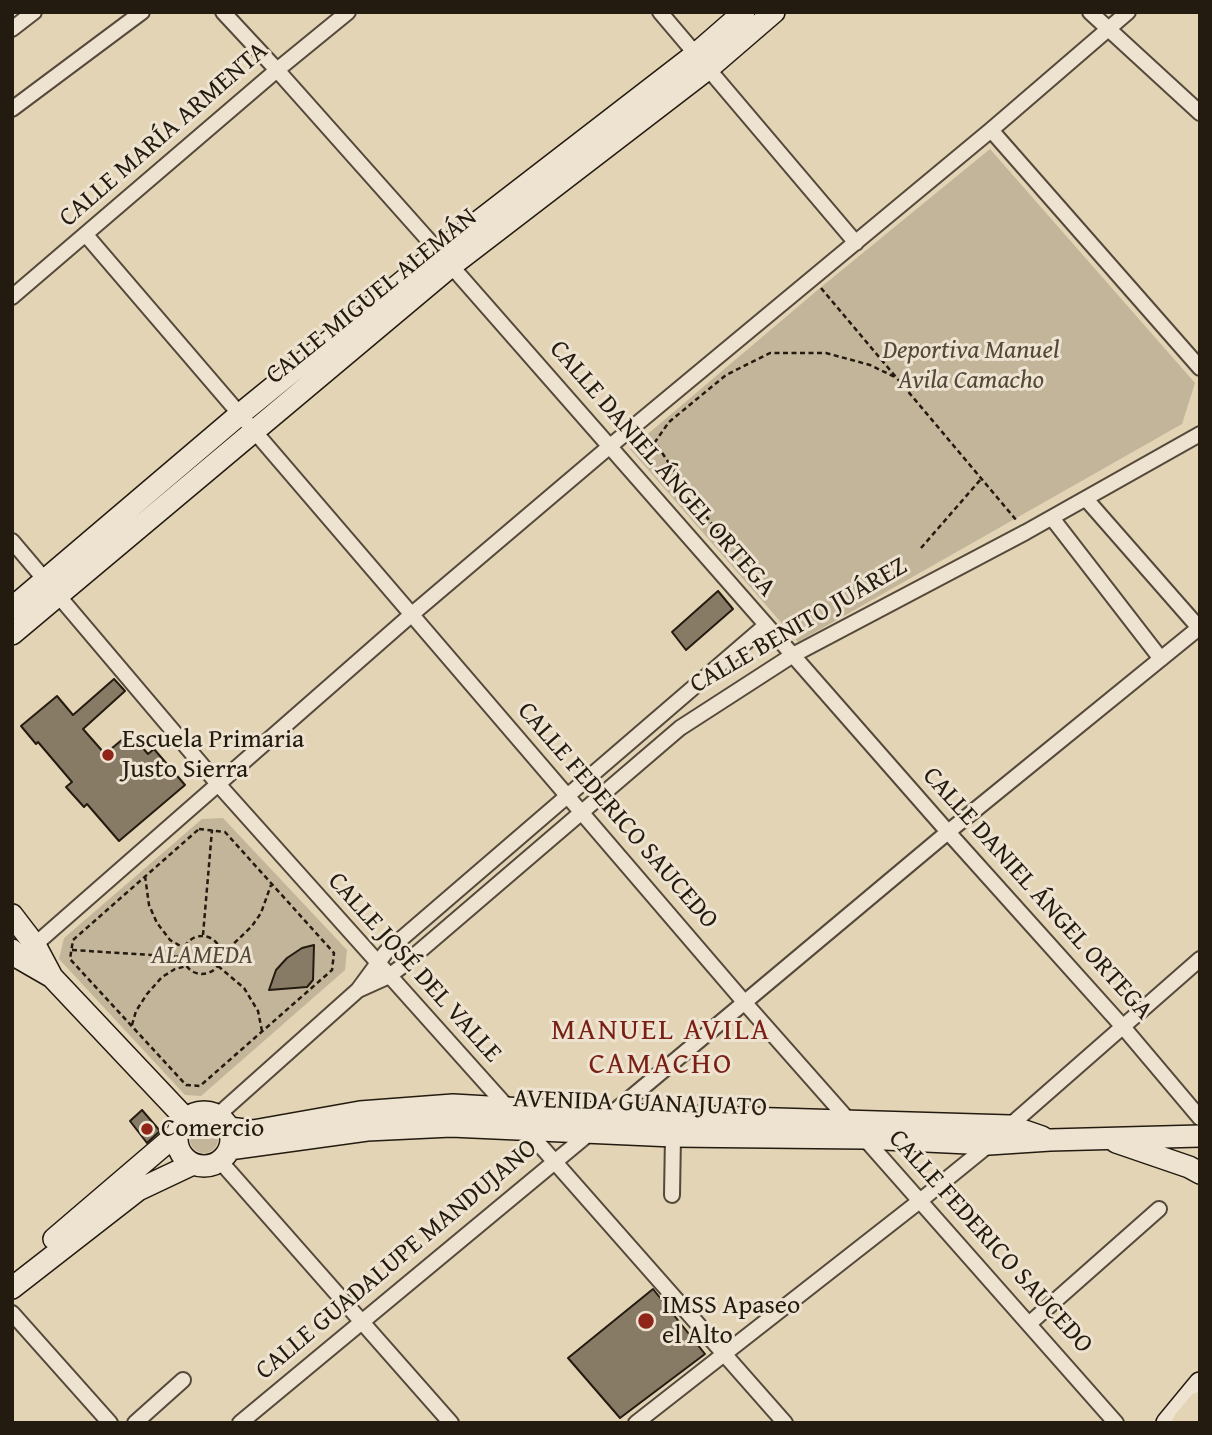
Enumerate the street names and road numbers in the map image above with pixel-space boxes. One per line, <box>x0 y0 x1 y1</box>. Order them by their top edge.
street label: CALLE MARÍA ARMENTA <box>53 36 275 234</box>
street label: CALLE MIGUEL ALEMÁN <box>260 202 484 392</box>
street label: CALLE DANIEL ÁNGEL ORTEGA <box>542 334 782 604</box>
street label: CALLE BENITO JUÁREZ <box>685 551 913 701</box>
street label: CALLE FEDERICO SAUCEDO <box>510 696 724 936</box>
street label: CALLE DANIEL ÁNGEL ORTEGA <box>915 761 1159 1027</box>
street label: CALLE JOSÉ DEL VALLE <box>320 867 508 1069</box>
street label: AVENIDA GUANAJUATO <box>512 1084 768 1124</box>
street label: CALLE FEDERICO SAUCEDO <box>881 1124 1099 1360</box>
street label: CALLE GUADALUPE MANDUJANO <box>250 1133 544 1387</box>

